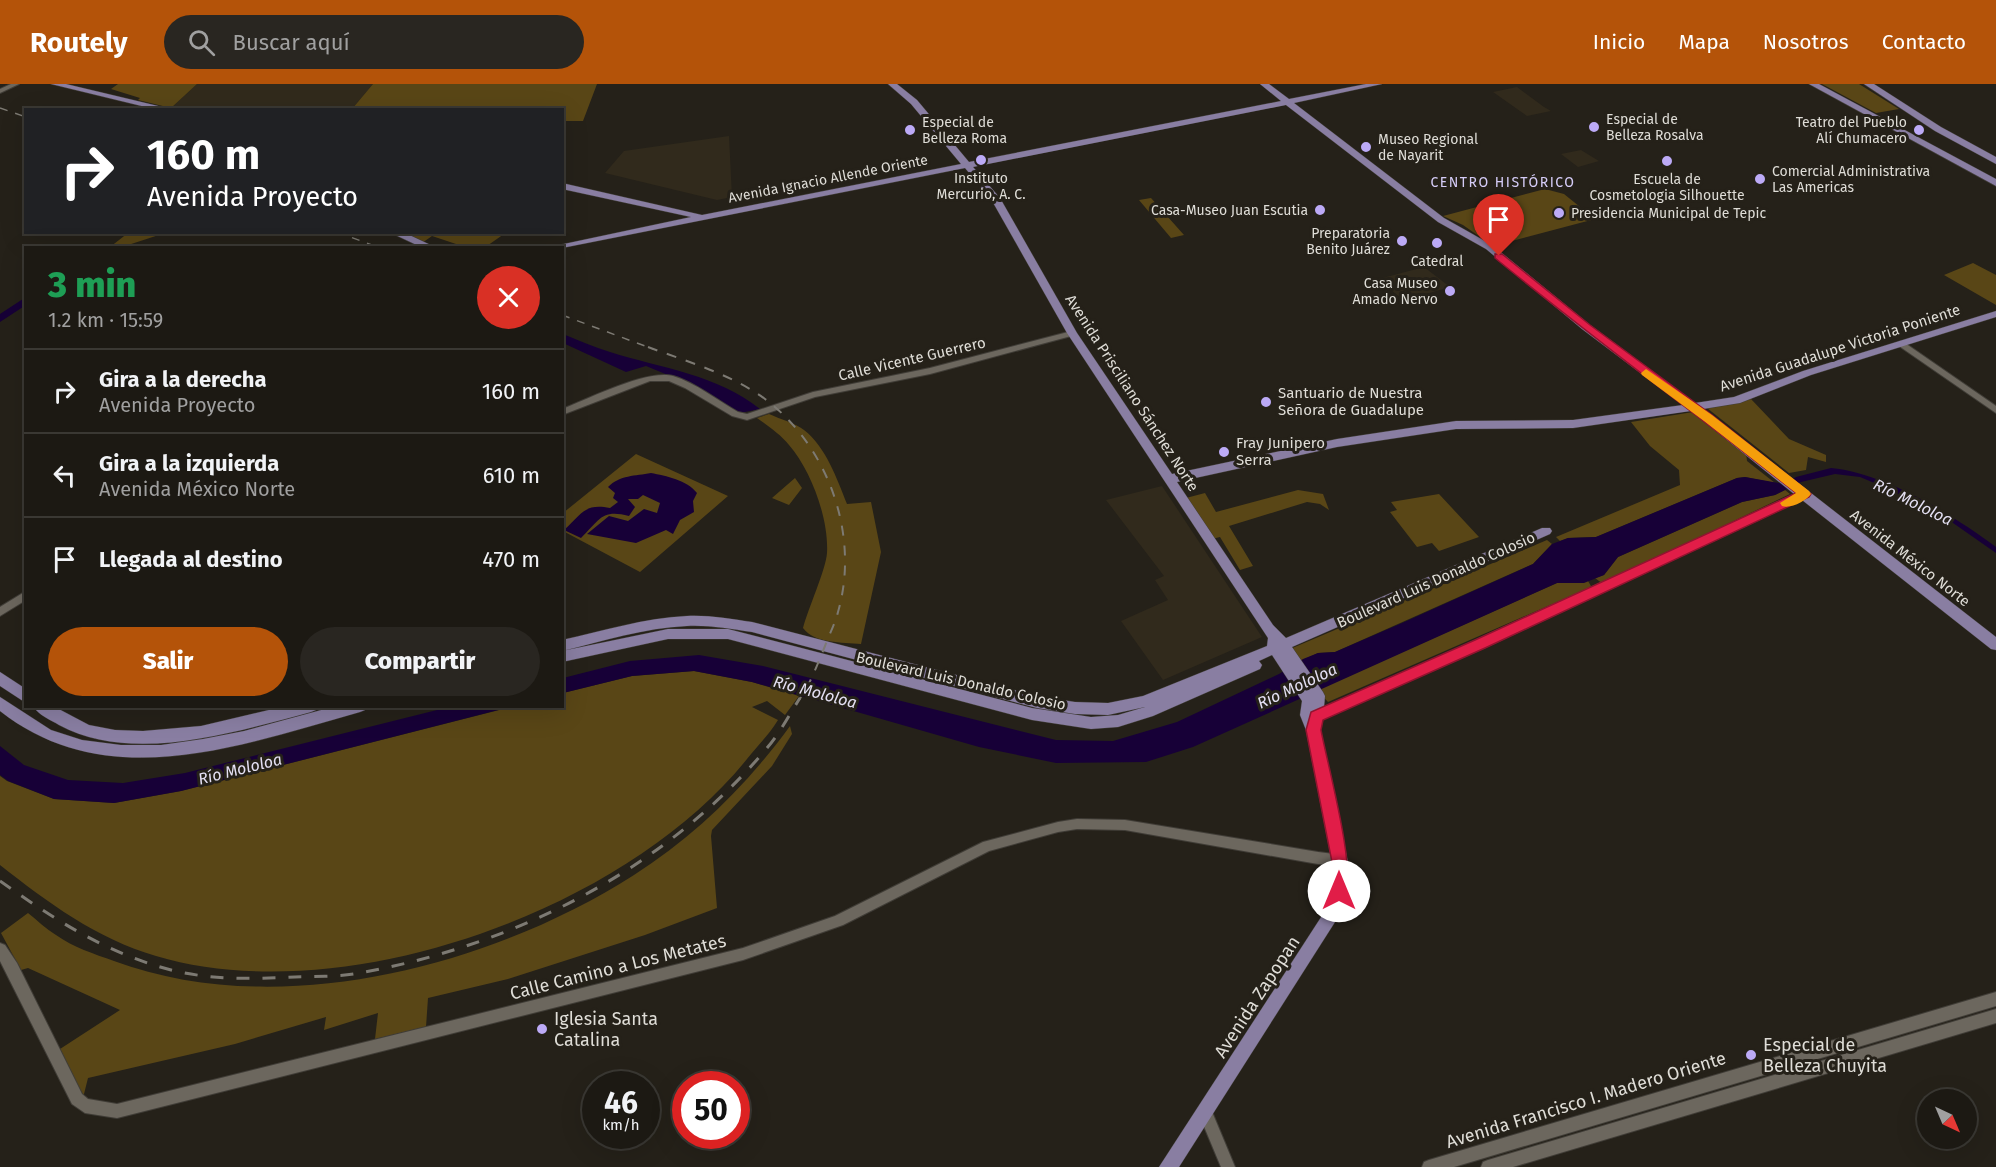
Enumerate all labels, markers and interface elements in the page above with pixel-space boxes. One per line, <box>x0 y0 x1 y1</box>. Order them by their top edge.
search box <box>164 15 584 69</box>
text: Routely <box>30 26 128 59</box>
icon: search <box>185 26 218 59</box>
text: Buscar aquí <box>233 29 350 56</box>
text: Inicio <box>1593 29 1645 55</box>
text: Mapa <box>1678 29 1730 55</box>
text: Nosotros <box>1763 29 1849 55</box>
text: Contacto <box>1882 29 1966 55</box>
place label: Especial de Belleza Rosalva <box>1606 111 1704 144</box>
place label: Especial de Belleza Roma <box>922 114 1007 147</box>
place label: Teatro del Pueblo Alí Chumacero <box>1796 114 1907 147</box>
marker: Especial de Belleza Rosalva <box>1587 120 1601 134</box>
marker: Especial de Belleza Roma <box>903 123 917 137</box>
marker: Teatro del Pueblo Alí Chumacero <box>1912 123 1926 137</box>
text: 160 m <box>147 130 260 180</box>
place label: Museo Regional de Nayarit <box>1378 131 1478 164</box>
icon: right <box>48 132 126 210</box>
marker: Museo Regional de Nayarit <box>1359 140 1373 154</box>
street label: Avenida Ignacio Allende Oriente <box>727 151 929 207</box>
marker: Instituto Mercurio, A. C. <box>974 153 988 167</box>
marker: Escuela de Cosmetologia Silhouette <box>1660 154 1674 168</box>
place label: Comercial Administrativa Las Americas <box>1772 163 1930 196</box>
place label: Instituto Mercurio, A. C. <box>936 170 1026 203</box>
place label: Escuela de Cosmetologia Silhouette <box>1589 171 1745 204</box>
marker: Comercial Administrativa Las Americas <box>1753 172 1767 186</box>
district label: CENTRO HISTÓRICO <box>1430 173 1576 191</box>
text: Avenida Proyecto <box>147 181 358 213</box>
pin <box>1473 194 1524 256</box>
place label: Casa-Museo Juan Escutia <box>1151 202 1308 219</box>
marker: Casa-Museo Juan Escutia <box>1313 203 1327 217</box>
icon: arrive <box>1482 203 1515 236</box>
place label: Presidencia Municipal de Tepic <box>1571 205 1766 222</box>
marker: Presidencia Municipal de Tepic <box>1552 206 1566 220</box>
place label: Preparatoria Benito Juárez <box>1306 225 1390 258</box>
marker: Preparatoria Benito Juárez <box>1395 234 1409 248</box>
marker: Catedral <box>1430 236 1444 250</box>
place label: Catedral <box>1411 253 1463 270</box>
text: 3 min <box>48 263 136 307</box>
button: close <box>477 266 540 329</box>
place label: Casa Museo Amado Nervo <box>1353 275 1438 308</box>
marker: Casa Museo Amado Nervo <box>1443 284 1457 298</box>
street label: Avenida Prisciliano Sánchez Norte <box>1061 291 1203 495</box>
street label: Avenida Guadalupe Victoria Poniente <box>1717 301 1963 395</box>
text: 1.2 km · 15:59 <box>48 308 163 332</box>
street label: Calle Vicente Guerrero <box>837 333 987 385</box>
text: Gira a la derecha <box>99 366 267 393</box>
icon: right <box>48 375 81 408</box>
text: 160 m <box>482 378 540 405</box>
place label: Santuario de Nuestra Señora de Guadalupe <box>1278 384 1424 419</box>
text: Avenida Proyecto <box>99 393 255 417</box>
marker: Santuario de Nuestra Señora de Guadalupe <box>1259 395 1273 409</box>
place label: Fray Junipero Serra <box>1236 434 1325 469</box>
marker: Fray Junipero Serra <box>1217 445 1231 459</box>
text: Gira a la izquierda <box>99 450 279 477</box>
icon: left <box>48 459 81 492</box>
text: 610 m <box>483 462 540 489</box>
water label: Río Mololoa <box>1870 475 1956 529</box>
text: Avenida México Norte <box>99 477 295 501</box>
street label: Avenida México Norte <box>1846 506 1974 610</box>
street label: Boulevard Luis Donaldo Colosio <box>1334 528 1538 632</box>
icon: arrive <box>48 543 81 576</box>
text: Llegada al destino <box>99 546 283 573</box>
text: 470 m <box>482 546 540 573</box>
button: Salir <box>48 627 288 696</box>
button: Compartir <box>300 627 540 696</box>
street label: Boulevard Luis Donaldo Colosio <box>854 648 1068 714</box>
water label: Río Mololoa <box>1254 659 1340 713</box>
water label: Río Mololoa <box>771 672 859 712</box>
water label: Río Mololoa <box>196 749 284 789</box>
position arrow <box>1307 859 1371 923</box>
street label: Calle Camino a Los Metates <box>508 930 728 1004</box>
street label: Avenida Zapopan <box>1209 932 1305 1062</box>
place label: Iglesia Santa Catalina <box>554 1008 658 1051</box>
marker: Iglesia Santa Catalina <box>535 1022 549 1036</box>
place label: Especial de Belleza Chuyita <box>1763 1034 1887 1077</box>
street label: Avenida Francisco I. Madero Oriente <box>1443 1047 1729 1153</box>
marker: Especial de Belleza Chuyita <box>1744 1048 1758 1062</box>
speed limit sign: 50 <box>672 1071 750 1149</box>
text: 46 <box>604 1085 638 1121</box>
north arrow <box>1917 1089 1977 1149</box>
map controls <box>1917 1089 1977 1149</box>
text: km/h <box>602 1116 640 1134</box>

